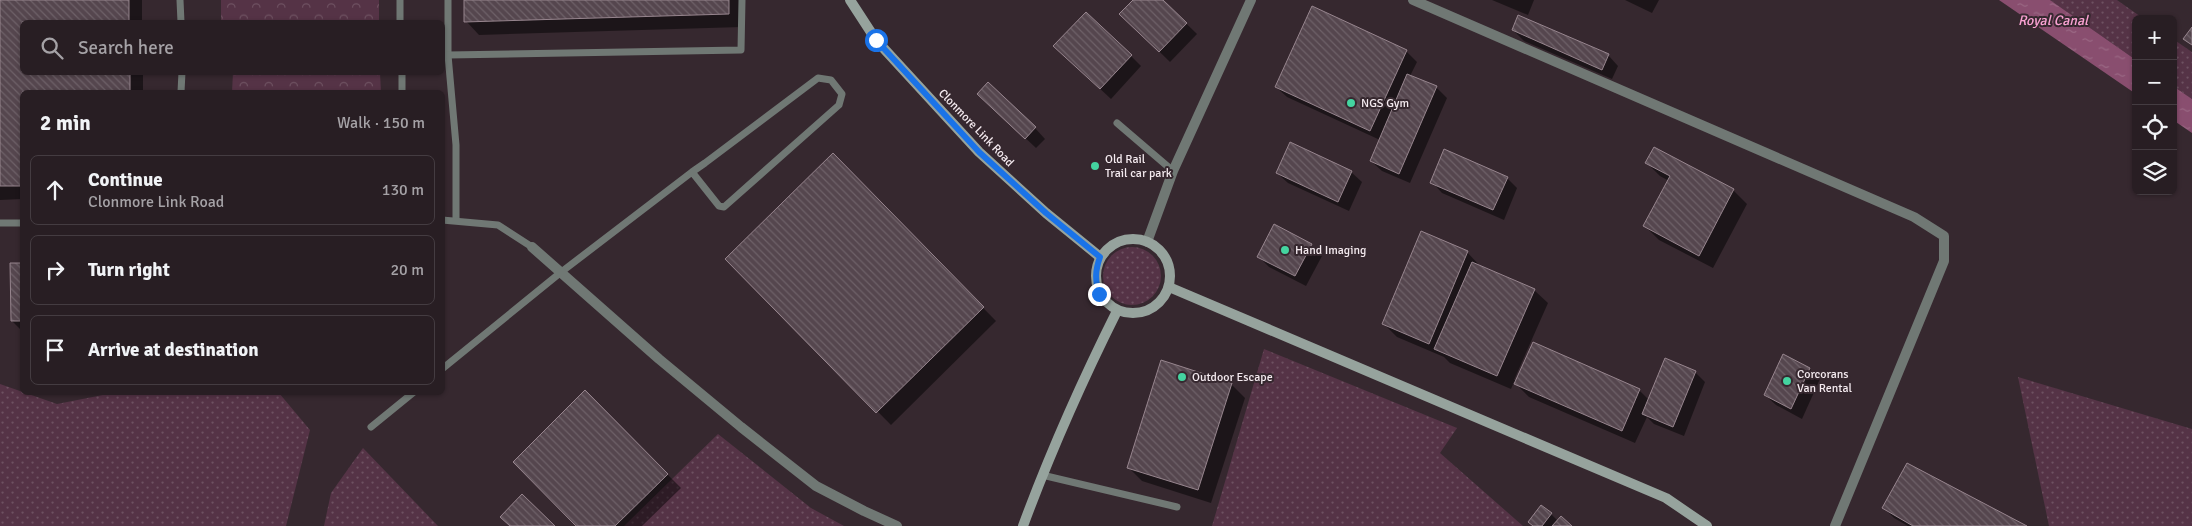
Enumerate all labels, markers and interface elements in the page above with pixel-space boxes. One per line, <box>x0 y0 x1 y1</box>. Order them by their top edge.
water label: Royal Canal <box>2018 12 2089 29</box>
map controls <box>2132 15 2177 195</box>
button: + <box>2132 15 2177 60</box>
search box <box>20 20 445 75</box>
route start <box>865 29 888 52</box>
icon: search <box>38 34 66 62</box>
text: Search here <box>78 36 174 60</box>
button: − <box>2132 60 2177 105</box>
street label: Clonmore Link Road <box>935 86 1017 170</box>
place label: NGS Gym <box>1361 96 1409 111</box>
marker: NGS Gym <box>1345 97 1357 109</box>
button: locate <box>2132 105 2177 150</box>
text: 2 min <box>40 110 91 136</box>
text: Walk · 150 m <box>337 113 425 133</box>
button: layers <box>2132 150 2177 195</box>
place label: Old Rail Trail car park <box>1105 152 1172 181</box>
marker: Old Rail Trail car park <box>1089 160 1101 172</box>
text: Continue <box>88 168 163 192</box>
icon: ahead <box>41 176 69 204</box>
text: 130 m <box>382 180 424 200</box>
text: Clonmore Link Road <box>88 192 224 212</box>
place label: Hand Imaging <box>1295 243 1366 258</box>
marker: Hand Imaging <box>1279 244 1291 256</box>
icon: right <box>41 256 69 284</box>
text: Turn right <box>88 258 170 282</box>
text: 20 m <box>390 260 424 280</box>
route end <box>1088 283 1111 306</box>
icon: arrive <box>41 336 69 364</box>
text: Arrive at destination <box>88 338 259 362</box>
place label: Corcorans Van Rental <box>1797 367 1853 396</box>
place label: Outdoor Escape <box>1192 370 1273 385</box>
marker: Outdoor Escape <box>1176 371 1188 383</box>
marker: Corcorans Van Rental <box>1781 375 1793 387</box>

